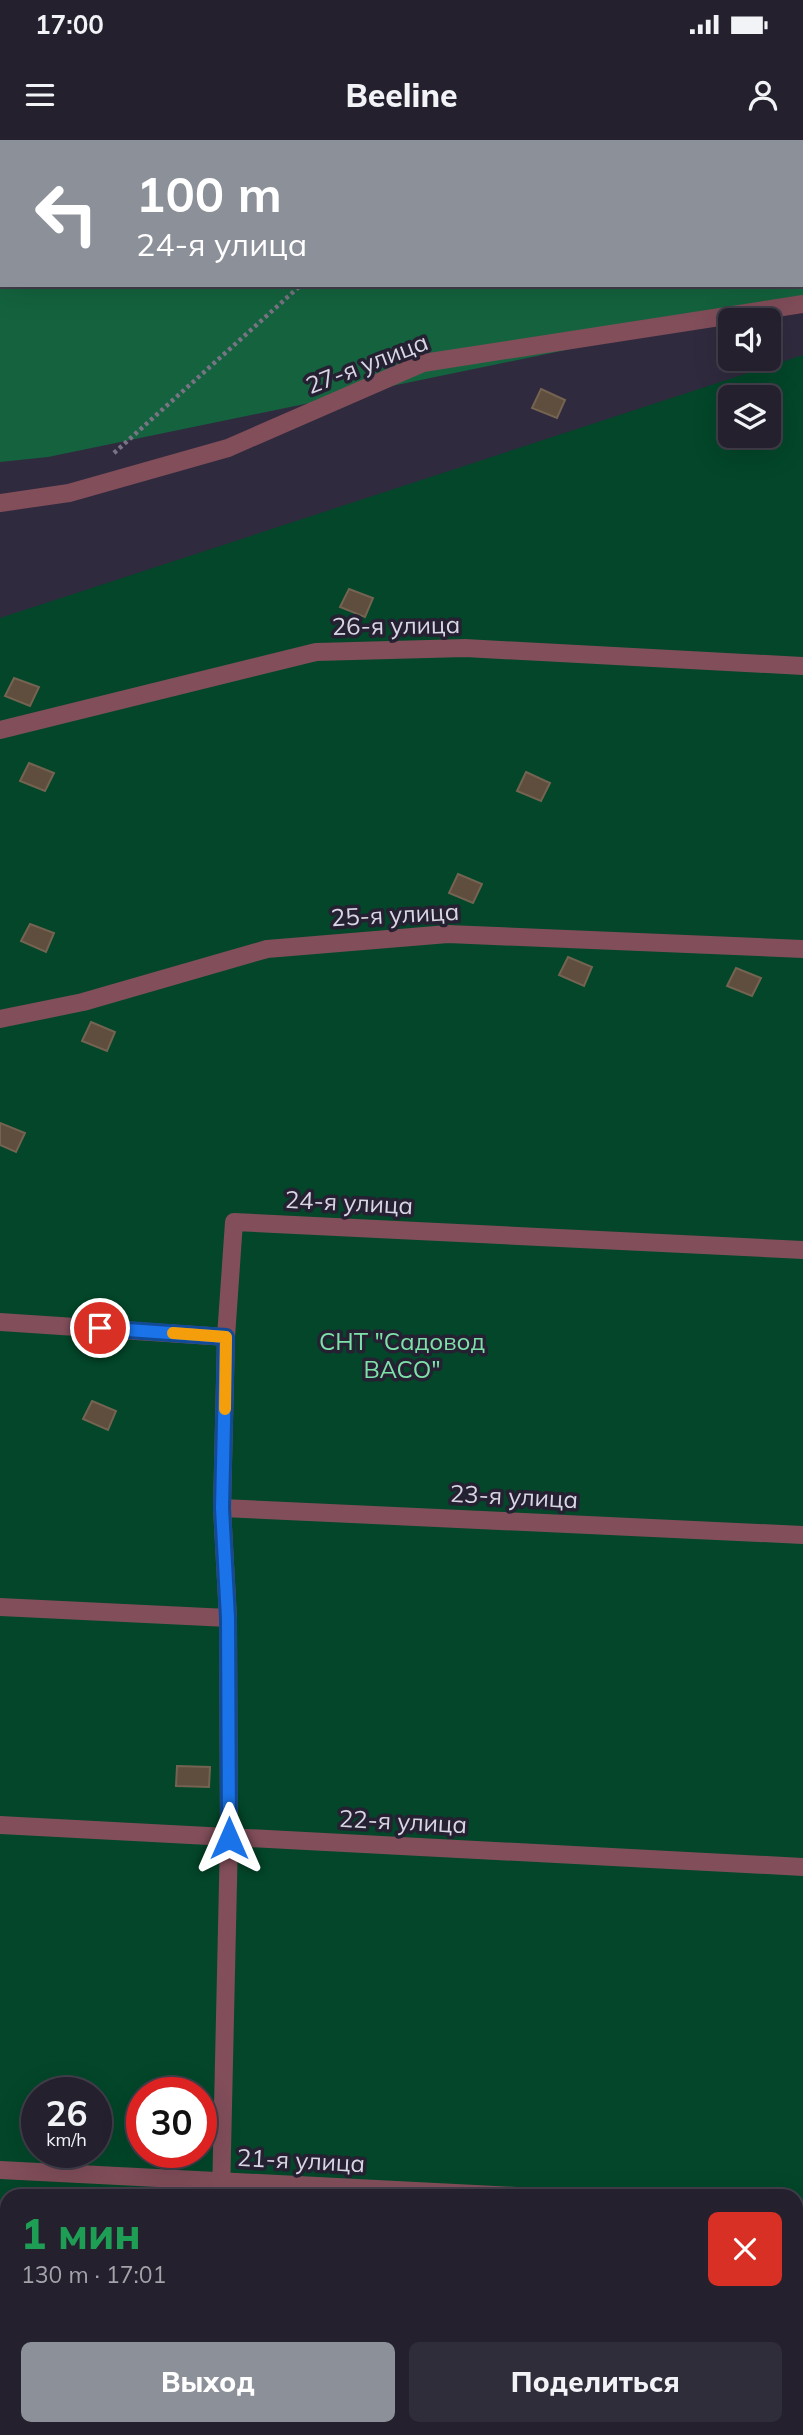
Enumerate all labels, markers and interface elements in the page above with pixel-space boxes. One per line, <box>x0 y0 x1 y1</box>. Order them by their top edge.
text: 17:00 <box>35 8 104 41</box>
text: Beeline <box>345 75 458 115</box>
icon: menu <box>21 76 59 114</box>
icon: person <box>744 76 782 114</box>
text: 100 m <box>136 163 282 224</box>
icon: left <box>21 168 112 259</box>
text: 24-я улица <box>136 224 307 264</box>
map controls <box>718 308 781 448</box>
button: sound <box>718 308 781 371</box>
street label: 27-я улица <box>301 326 432 400</box>
button: layers <box>718 385 781 448</box>
street label: 26-я улица <box>332 609 460 641</box>
street label: 25-я улица <box>330 896 460 932</box>
street label: 24-я улица <box>284 1184 414 1220</box>
pin <box>70 1298 130 1358</box>
icon: arrive <box>81 1309 119 1347</box>
park label: СНТ "Садовод ВАСО" <box>319 1326 485 1384</box>
street label: 23-я улица <box>449 1478 579 1514</box>
position arrow <box>192 1801 266 1875</box>
street label: 22-я улица <box>338 1803 468 1839</box>
speed limit sign: 30 <box>126 2077 217 2168</box>
text: 26 <box>45 2091 88 2135</box>
text: km/h <box>46 2128 87 2151</box>
street label: 21-я улица <box>236 2142 366 2178</box>
text: 1 мин <box>21 2207 141 2260</box>
button: close <box>708 2212 782 2286</box>
text: 130 m · 17:01 <box>21 2260 166 2289</box>
button: Выход <box>21 2342 395 2422</box>
button: Поделиться <box>409 2342 782 2422</box>

